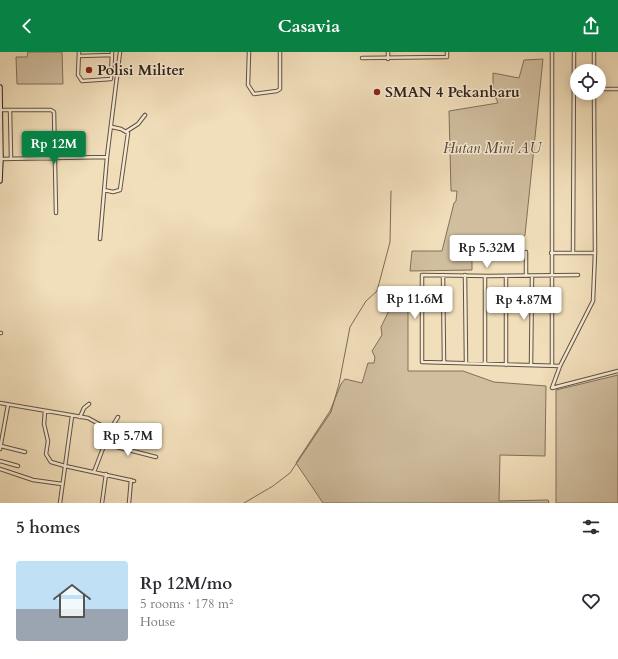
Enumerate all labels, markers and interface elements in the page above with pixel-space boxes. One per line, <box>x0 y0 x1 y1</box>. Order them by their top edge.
text: Casavia <box>278 14 340 39</box>
icon: back <box>16 15 38 37</box>
icon: share <box>580 15 602 37</box>
place label: Polisi Militer <box>97 60 185 80</box>
map controls <box>570 64 606 100</box>
button: locate <box>570 64 606 100</box>
marker: Polisi Militer <box>84 65 94 75</box>
place label: SMAN 4 Pekanbaru <box>385 82 520 102</box>
marker: SMAN 4 Pekanbaru <box>372 87 382 97</box>
pin: Rp 12M <box>21 131 87 165</box>
text: Rp 12M <box>31 135 77 153</box>
park label: Hutan Mini AU <box>443 138 543 158</box>
pin: Rp 5.32M <box>446 235 528 269</box>
text: Rp 5.32M <box>459 239 515 257</box>
pin: Rp 11.6M <box>374 286 456 320</box>
pin: Rp 4.87M <box>483 287 565 321</box>
text: Rp 11.6M <box>387 290 443 308</box>
text: Rp 4.87M <box>496 291 552 309</box>
pin: Rp 5.7M <box>91 423 165 457</box>
text: Rp 5.7M <box>103 427 153 445</box>
text: 5 homes <box>16 516 80 539</box>
icon: filters <box>580 516 602 538</box>
text: Rp 12M/mo <box>140 572 232 595</box>
icon: home <box>48 577 96 625</box>
icon: heart <box>580 590 602 612</box>
text: 5 rooms · 178 m² <box>140 595 233 613</box>
text: House <box>140 613 175 631</box>

